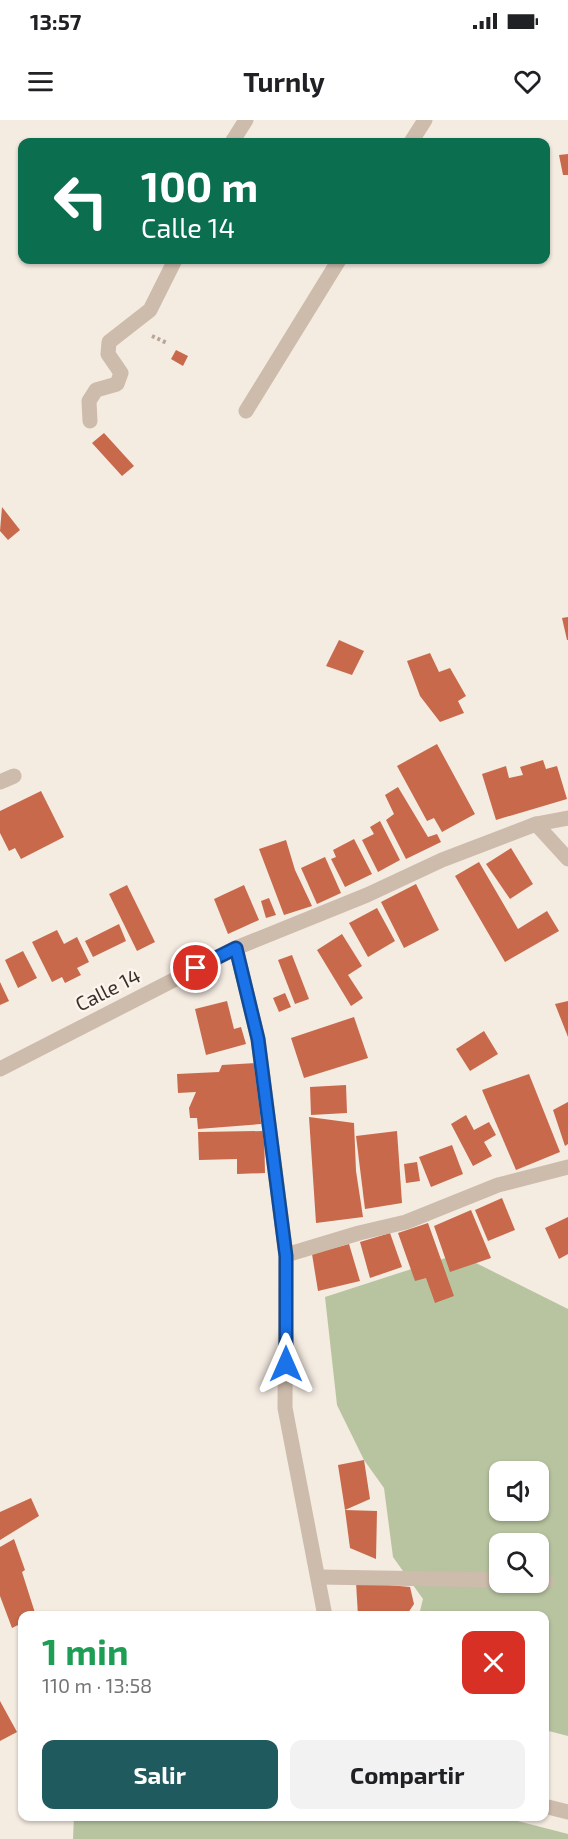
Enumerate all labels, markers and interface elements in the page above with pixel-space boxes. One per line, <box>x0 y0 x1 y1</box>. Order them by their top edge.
text: 13:57 <box>30 8 81 34</box>
icon: menu <box>24 65 57 98</box>
text: Turnly <box>243 65 325 97</box>
icon: heart <box>511 65 544 98</box>
text: 100 m <box>141 160 258 210</box>
icon: left <box>42 162 120 240</box>
text: Calle 14 <box>141 211 235 243</box>
pin <box>170 942 221 993</box>
icon: arrive <box>179 951 212 984</box>
street label: Calle 14 <box>71 963 144 1016</box>
position arrow <box>254 1332 318 1396</box>
map controls <box>489 1461 549 1593</box>
button: sound <box>489 1461 549 1521</box>
button: search <box>489 1533 549 1593</box>
text: 1 min <box>42 1629 129 1672</box>
button: close <box>462 1631 525 1694</box>
text: 110 m · 13:58 <box>42 1673 152 1697</box>
button: Salir <box>42 1740 278 1809</box>
button: Compartir <box>290 1740 525 1809</box>

